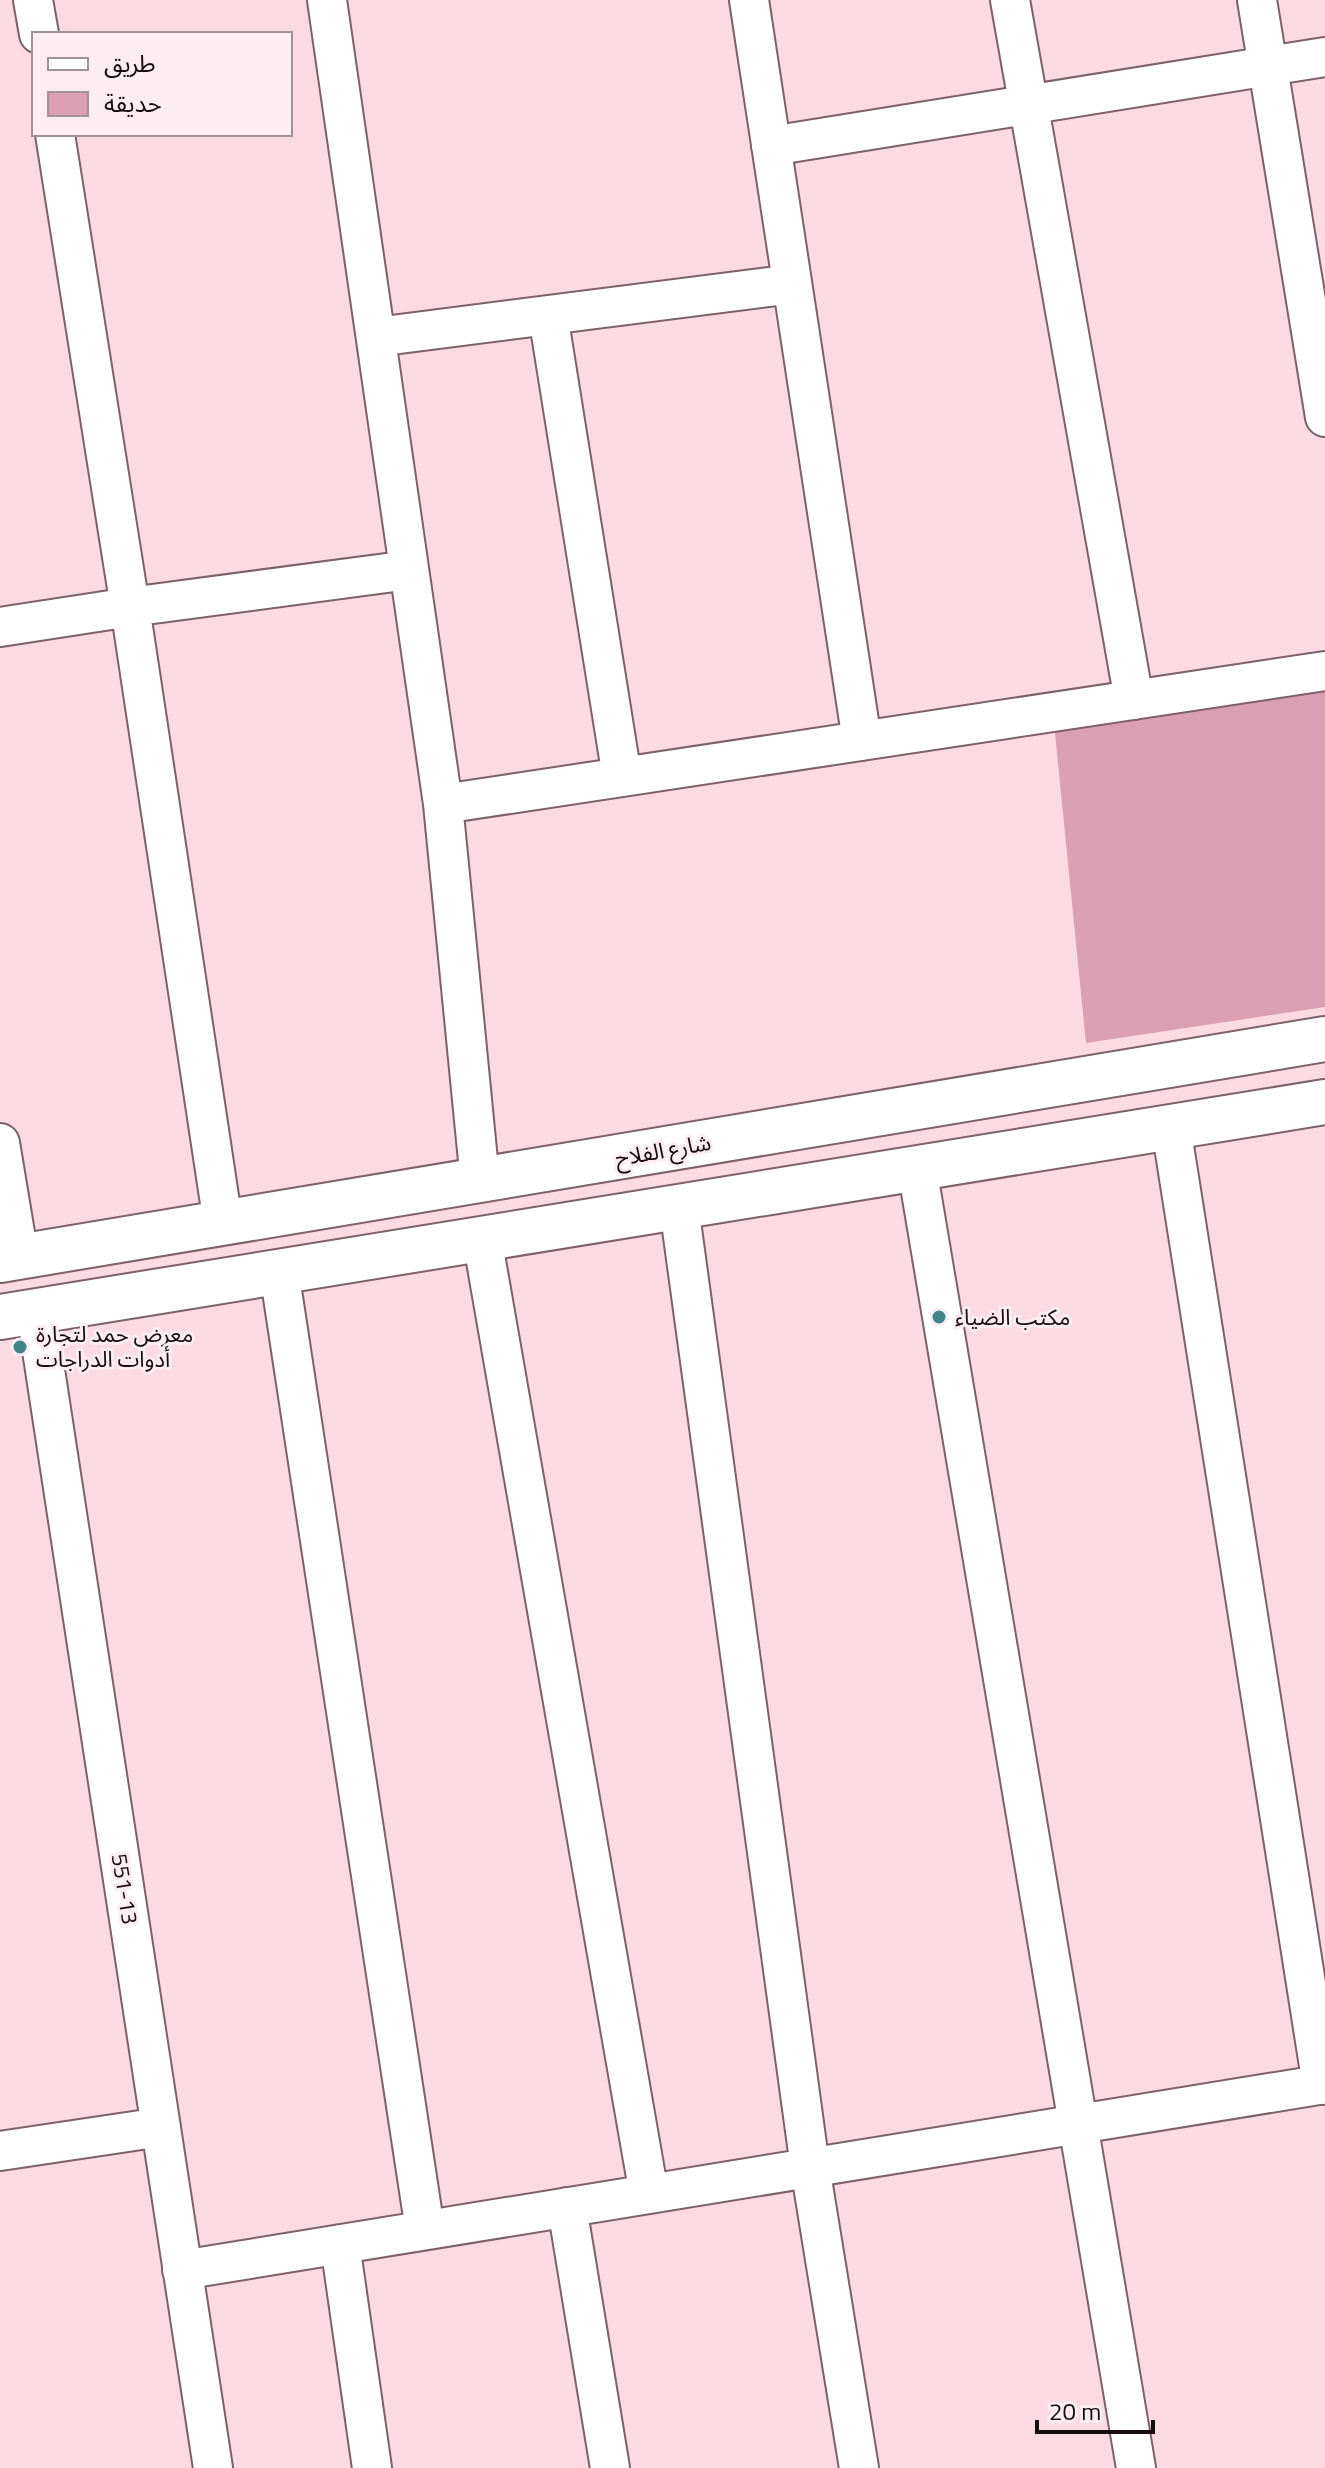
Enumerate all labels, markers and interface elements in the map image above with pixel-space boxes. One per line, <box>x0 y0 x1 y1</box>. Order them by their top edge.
legend <box>32 32 292 136</box>
text: طريق <box>104 45 156 81</box>
text: حديقة <box>104 85 162 121</box>
street label: شارع الفلاح <box>612 1125 714 1175</box>
place label: مكتب الضياء <box>955 1300 1070 1334</box>
marker: مكتب الضياء <box>930 1308 948 1326</box>
place label: معرض حمد لتجارة أدوات الدراجات <box>36 1317 193 1376</box>
marker: معرض حمد لتجارة أدوات الدراجات <box>11 1338 29 1356</box>
street label: 551-13 <box>103 1851 147 1927</box>
scale bar <box>1037 2384 1153 2434</box>
text: 20 m <box>1049 2393 1101 2429</box>

